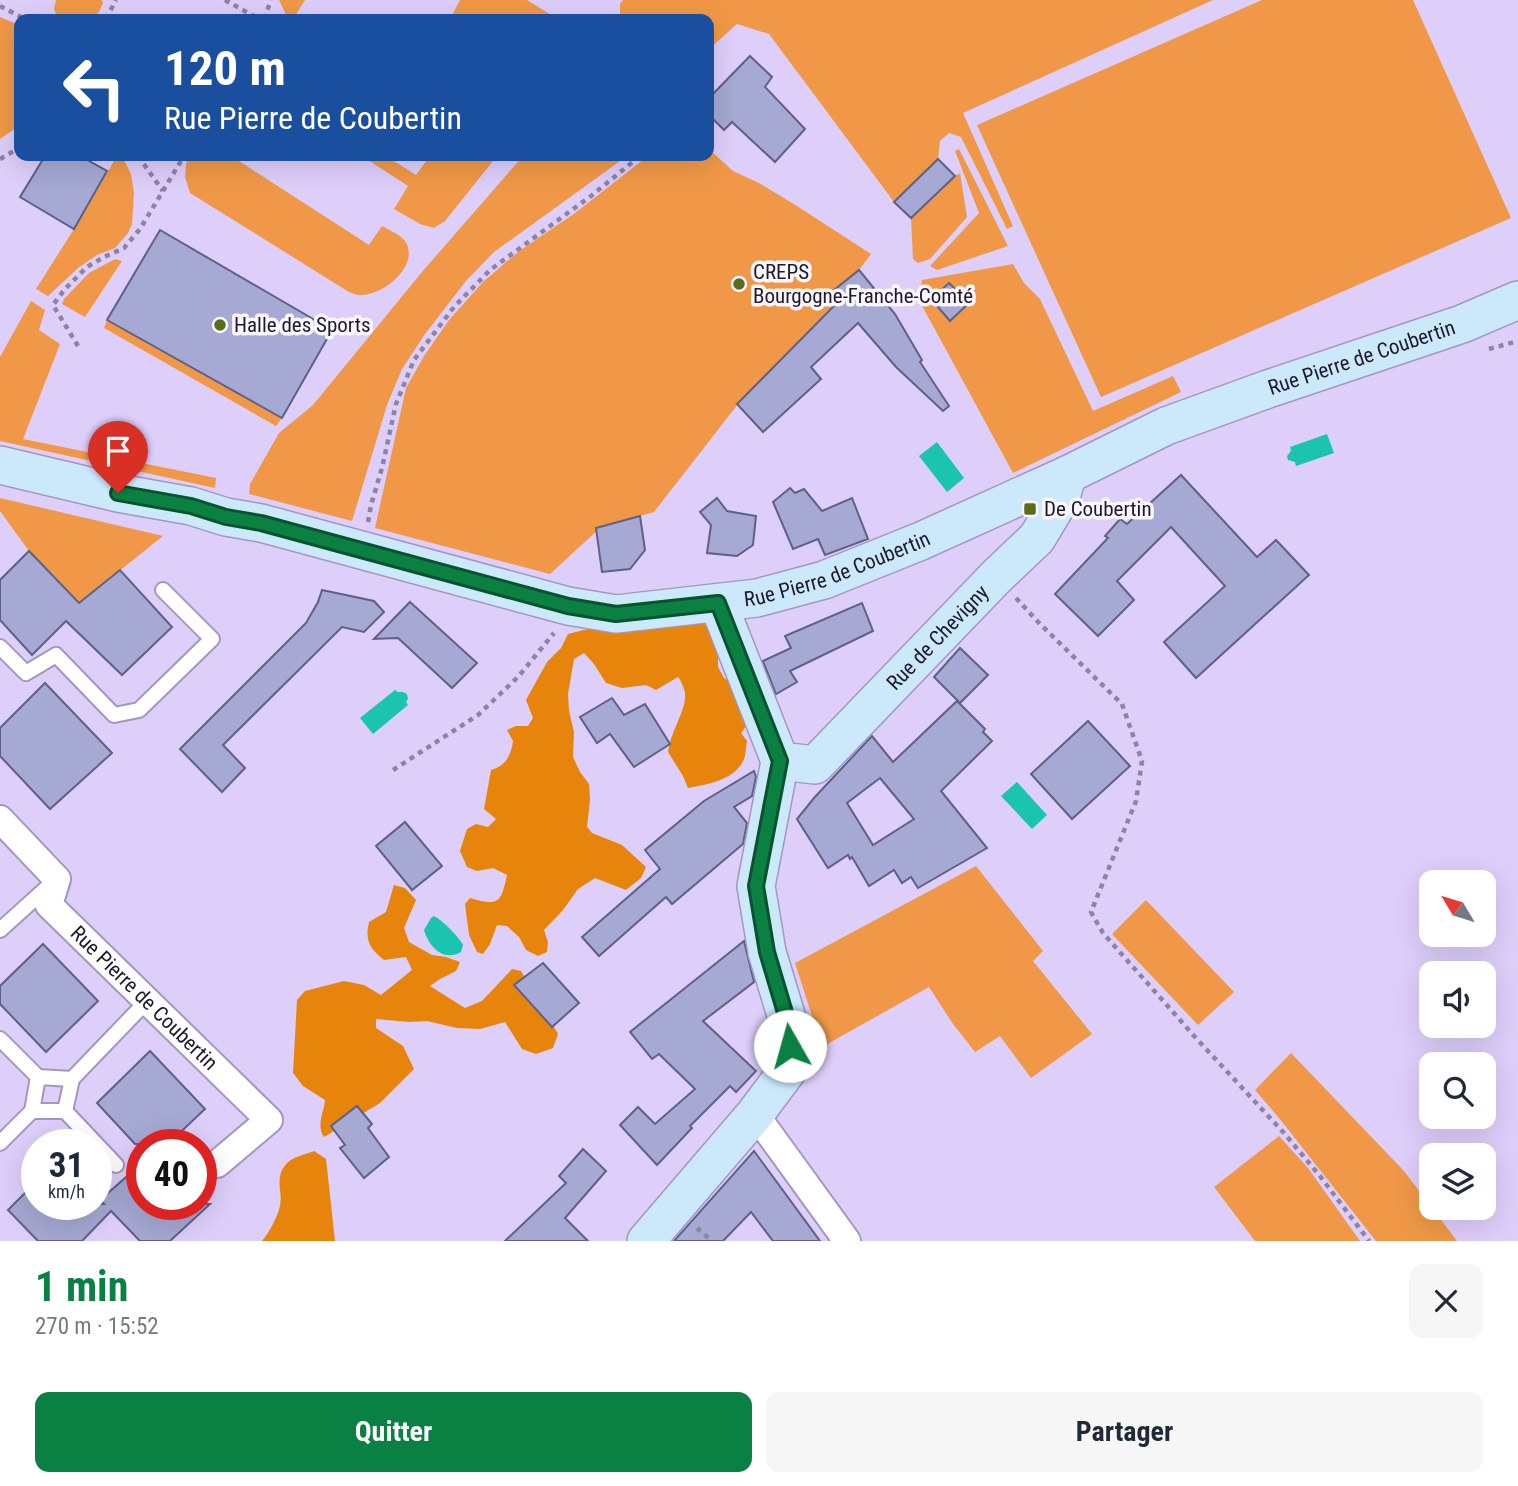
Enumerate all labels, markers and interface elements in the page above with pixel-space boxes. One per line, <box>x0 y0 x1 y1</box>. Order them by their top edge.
text: 120 m <box>164 40 286 97</box>
icon: left <box>49 42 140 133</box>
text: Rue Pierre de Coubertin <box>164 99 462 137</box>
place label: CREPS Bourgogne-Franche-Comté <box>753 260 973 308</box>
marker: CREPS Bourgogne-Franche-Comté <box>731 276 747 292</box>
place label: Halle des Sports <box>234 313 371 337</box>
street label: Rue Pierre de Coubertin <box>1265 315 1458 400</box>
marker: Halle des Sports <box>212 317 228 333</box>
pin <box>88 421 148 493</box>
icon: arrive <box>99 432 137 470</box>
place label: De Coubertin <box>1044 497 1152 521</box>
marker: De Coubertin <box>1022 501 1038 517</box>
street label: Rue Pierre de Coubertin <box>743 526 934 611</box>
street label: Rue de Chevigny <box>882 580 994 695</box>
north arrow <box>1419 870 1496 947</box>
map controls <box>1419 870 1496 1220</box>
street label: Rue Pierre de Coubertin <box>66 921 222 1075</box>
button: sound <box>1419 961 1496 1038</box>
position arrow <box>753 1009 827 1083</box>
button: search <box>1419 1052 1496 1129</box>
speed limit sign: 40 <box>126 1129 217 1220</box>
button: layers <box>1419 1143 1496 1220</box>
text: 31 <box>49 1145 84 1186</box>
text: km/h <box>48 1181 85 1202</box>
text: 1 min <box>35 1262 128 1311</box>
button: close <box>1409 1264 1483 1338</box>
text: 270 m · 15:52 <box>35 1313 159 1340</box>
button: Quitter <box>35 1392 752 1472</box>
button: Partager <box>766 1392 1483 1472</box>

